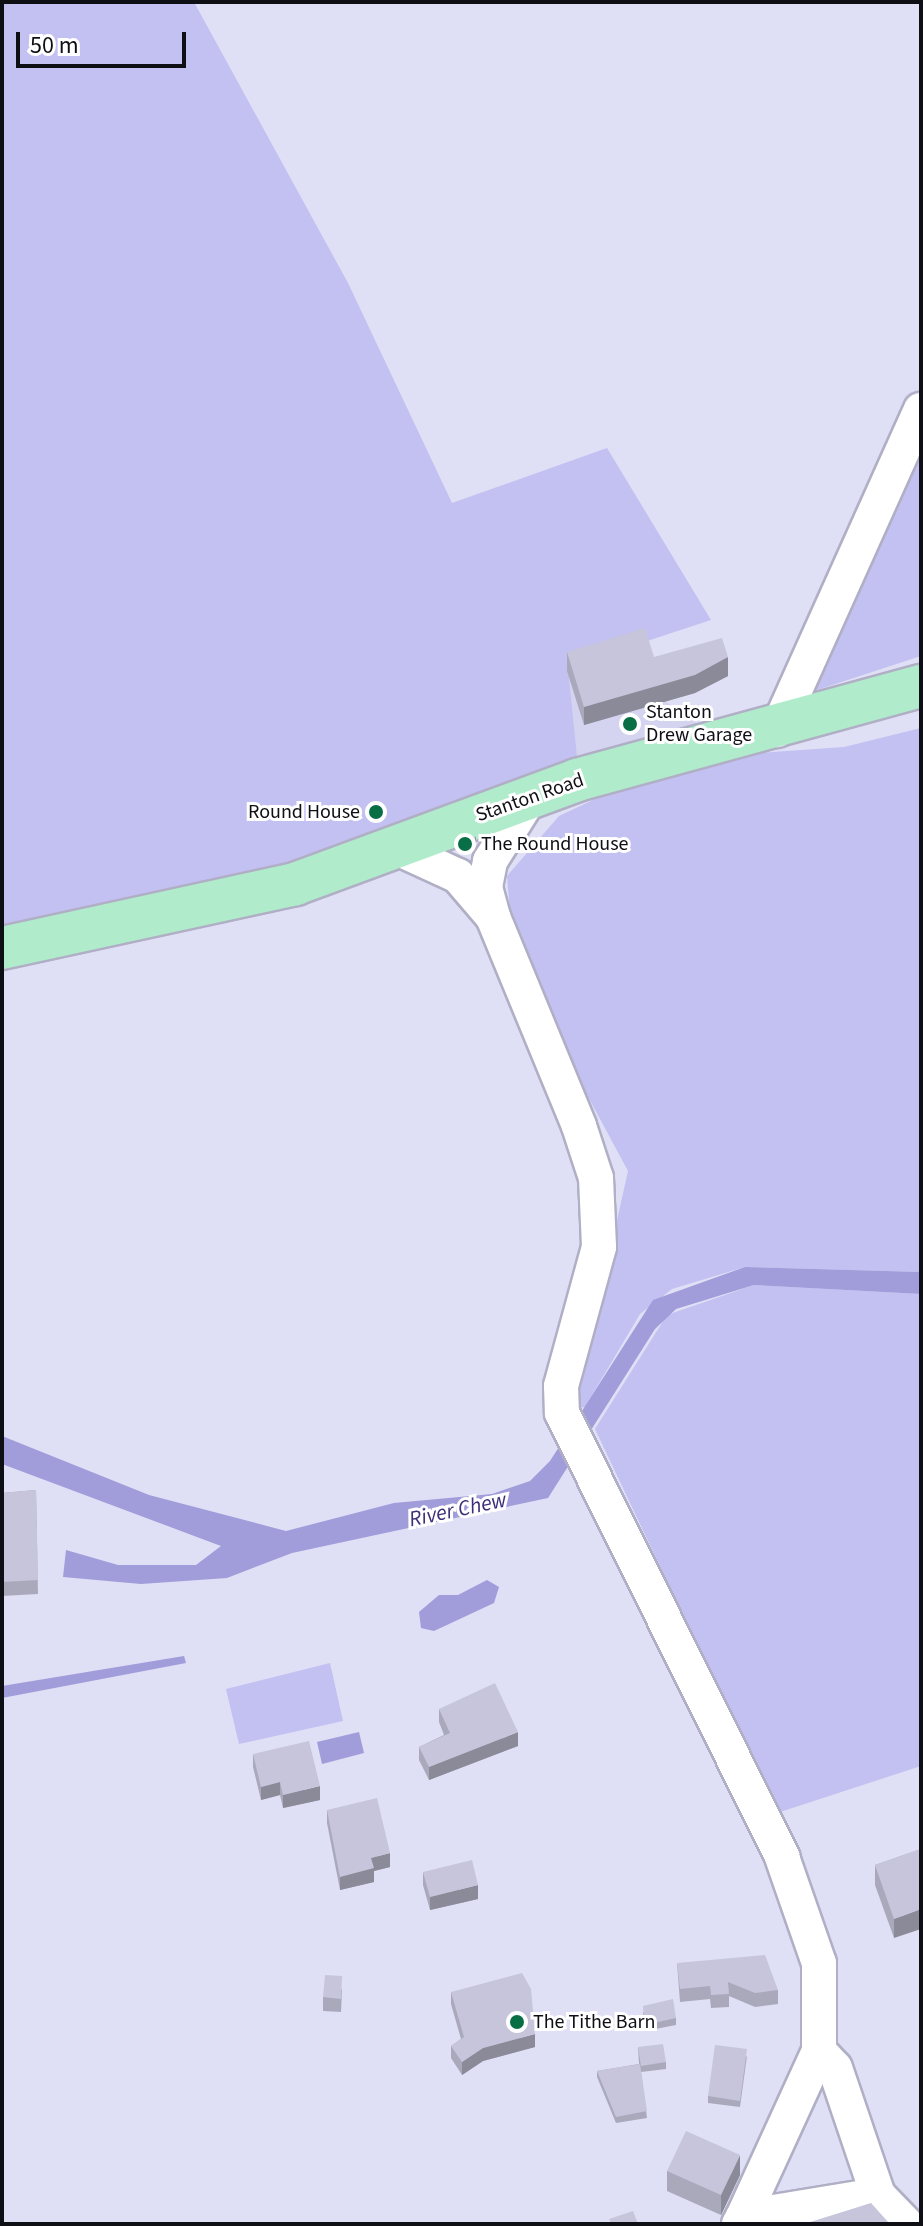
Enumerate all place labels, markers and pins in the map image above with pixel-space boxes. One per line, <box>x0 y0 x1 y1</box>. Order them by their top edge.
place label: Stanton Drew Garage <box>646 700 752 747</box>
marker: Stanton Drew Garage <box>621 715 639 733</box>
place label: Round House <box>248 800 360 824</box>
marker: Round House <box>367 803 385 821</box>
place label: The Round House <box>481 832 629 856</box>
marker: The Round House <box>456 835 474 853</box>
place label: The Tithe Barn <box>533 2010 655 2034</box>
marker: The Tithe Barn <box>508 2013 526 2031</box>

